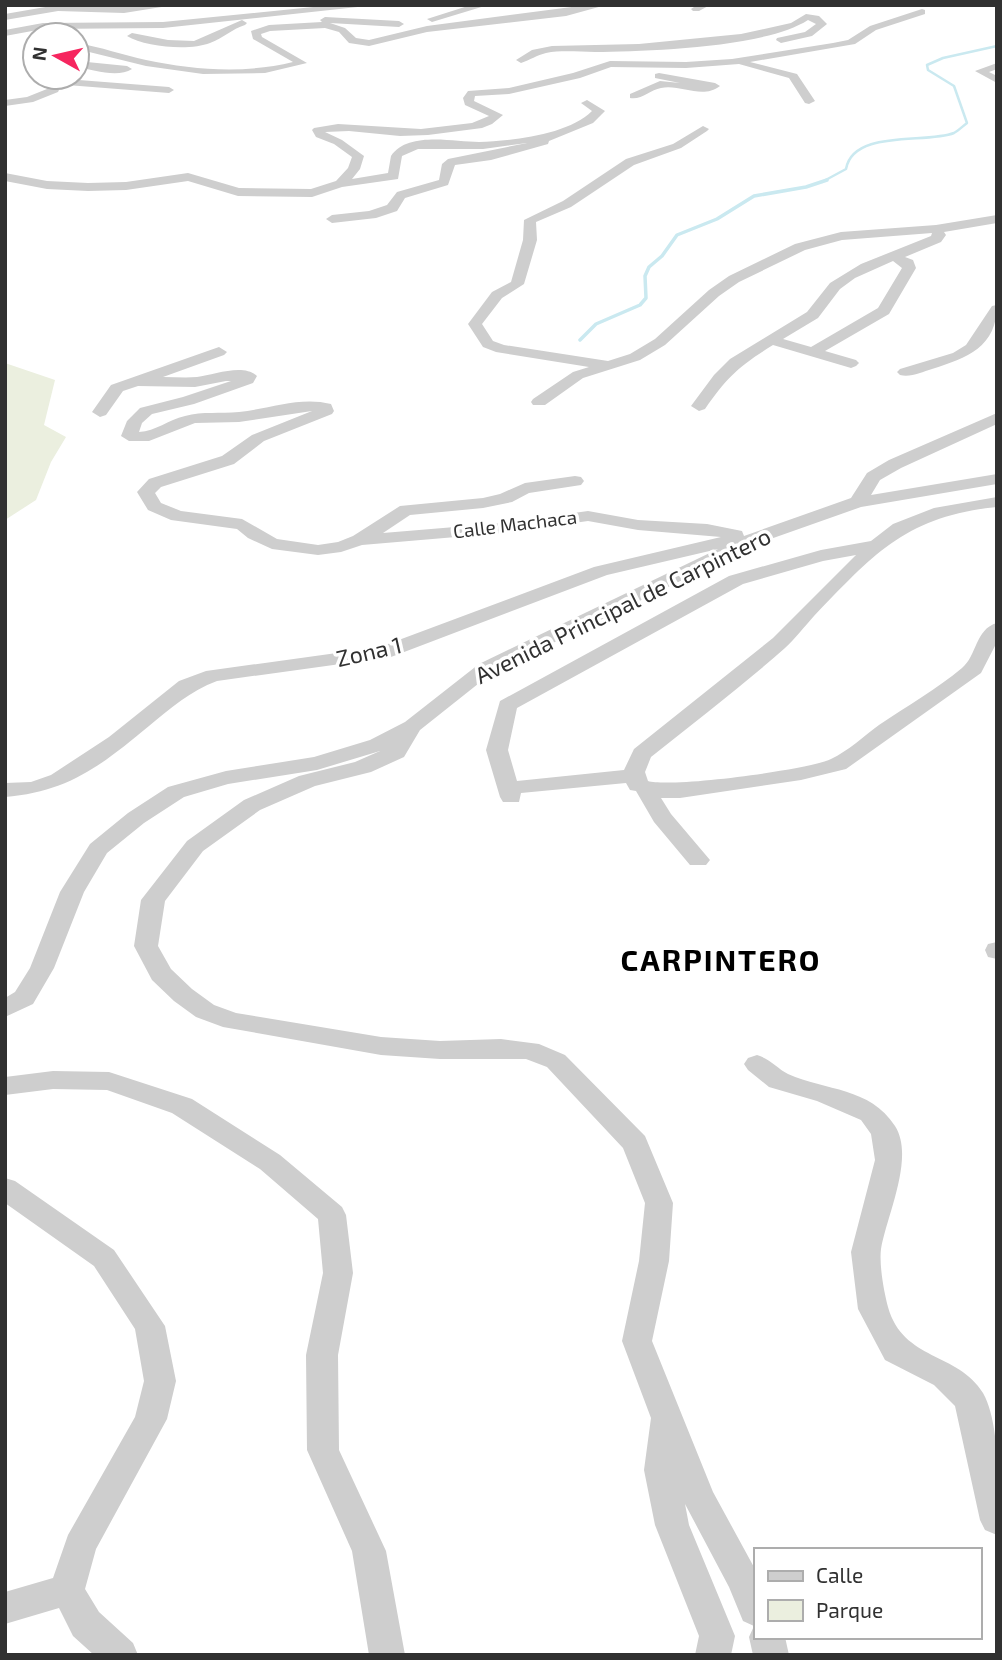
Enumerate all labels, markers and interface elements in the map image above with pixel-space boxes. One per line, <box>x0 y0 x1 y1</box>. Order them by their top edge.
north arrow <box>21 21 91 91</box>
text: N <box>26 45 51 62</box>
street label: Calle Machaca <box>452 504 578 543</box>
street label: Avenida Principal de Carpintero <box>470 521 775 689</box>
street label: Zona 1 <box>333 630 404 672</box>
district label: CARPINTERO <box>621 941 821 977</box>
legend <box>754 1548 981 1639</box>
text: Calle <box>816 1562 863 1587</box>
text: Parque <box>816 1597 883 1622</box>

